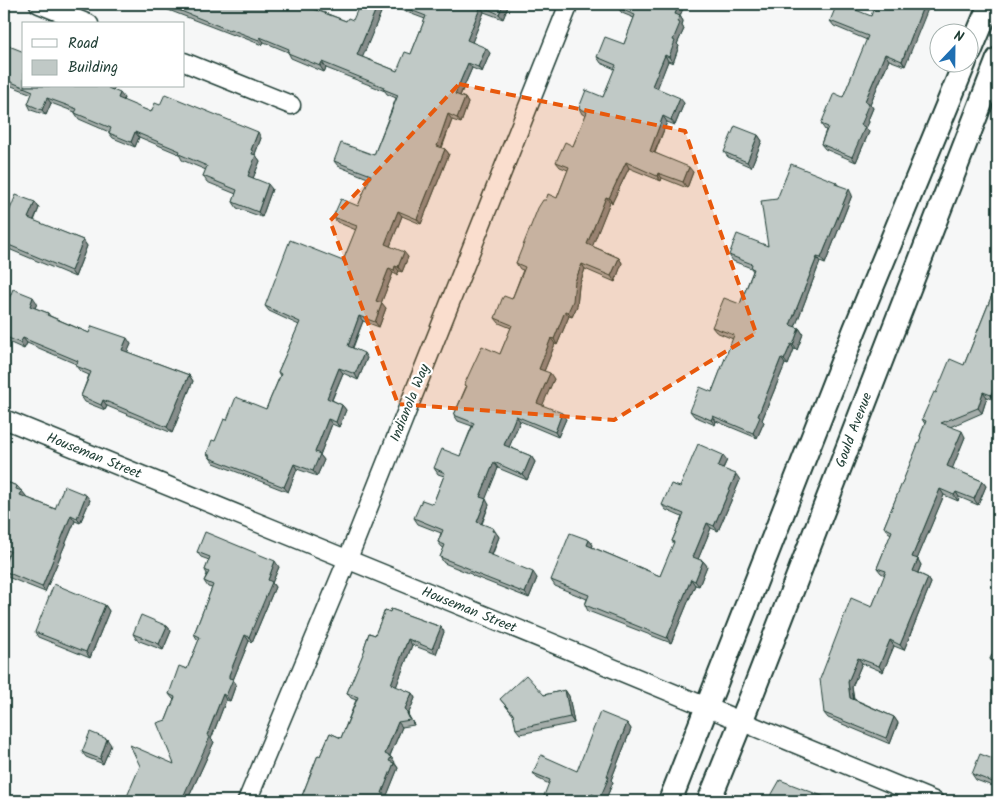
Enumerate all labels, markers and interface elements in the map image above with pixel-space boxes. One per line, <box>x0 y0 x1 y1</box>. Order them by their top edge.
legend <box>22 22 185 88</box>
north arrow <box>930 22 980 72</box>
text: N <box>950 25 967 49</box>
text: Road <box>68 32 99 56</box>
text: Building <box>68 56 118 80</box>
street label: Indianola Way <box>384 360 436 445</box>
street label: Gould Avenue <box>830 389 879 471</box>
street label: Houseman Street <box>43 427 145 485</box>
street label: Houseman Street <box>418 581 520 639</box>

